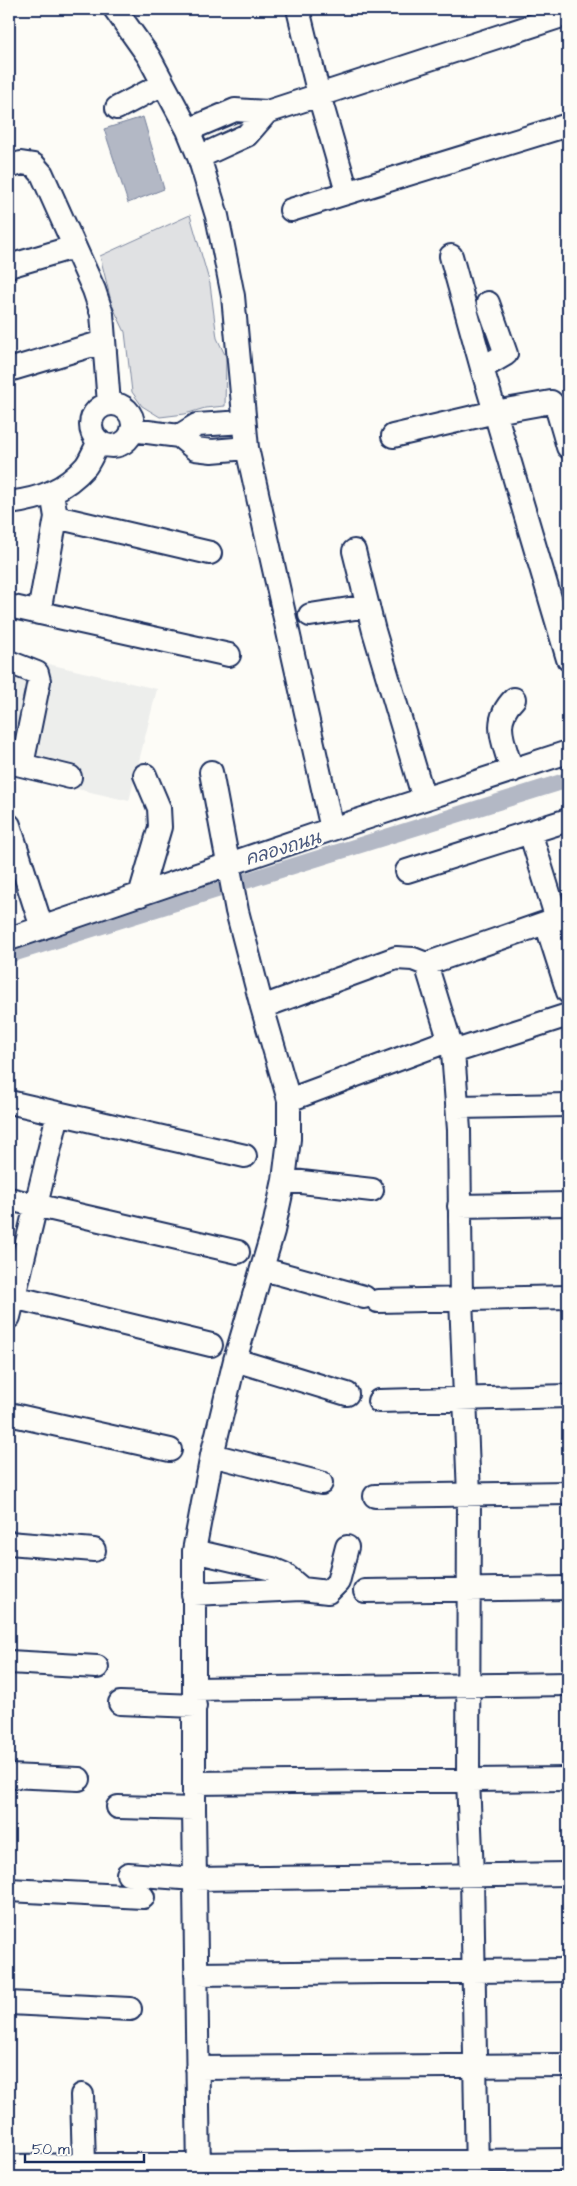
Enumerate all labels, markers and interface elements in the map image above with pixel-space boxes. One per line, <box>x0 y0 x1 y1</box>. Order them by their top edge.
water label: คลองถนน <box>242 825 325 872</box>
scale bar <box>25 2131 144 2163</box>
text: 50 m <box>32 2139 70 2160</box>

